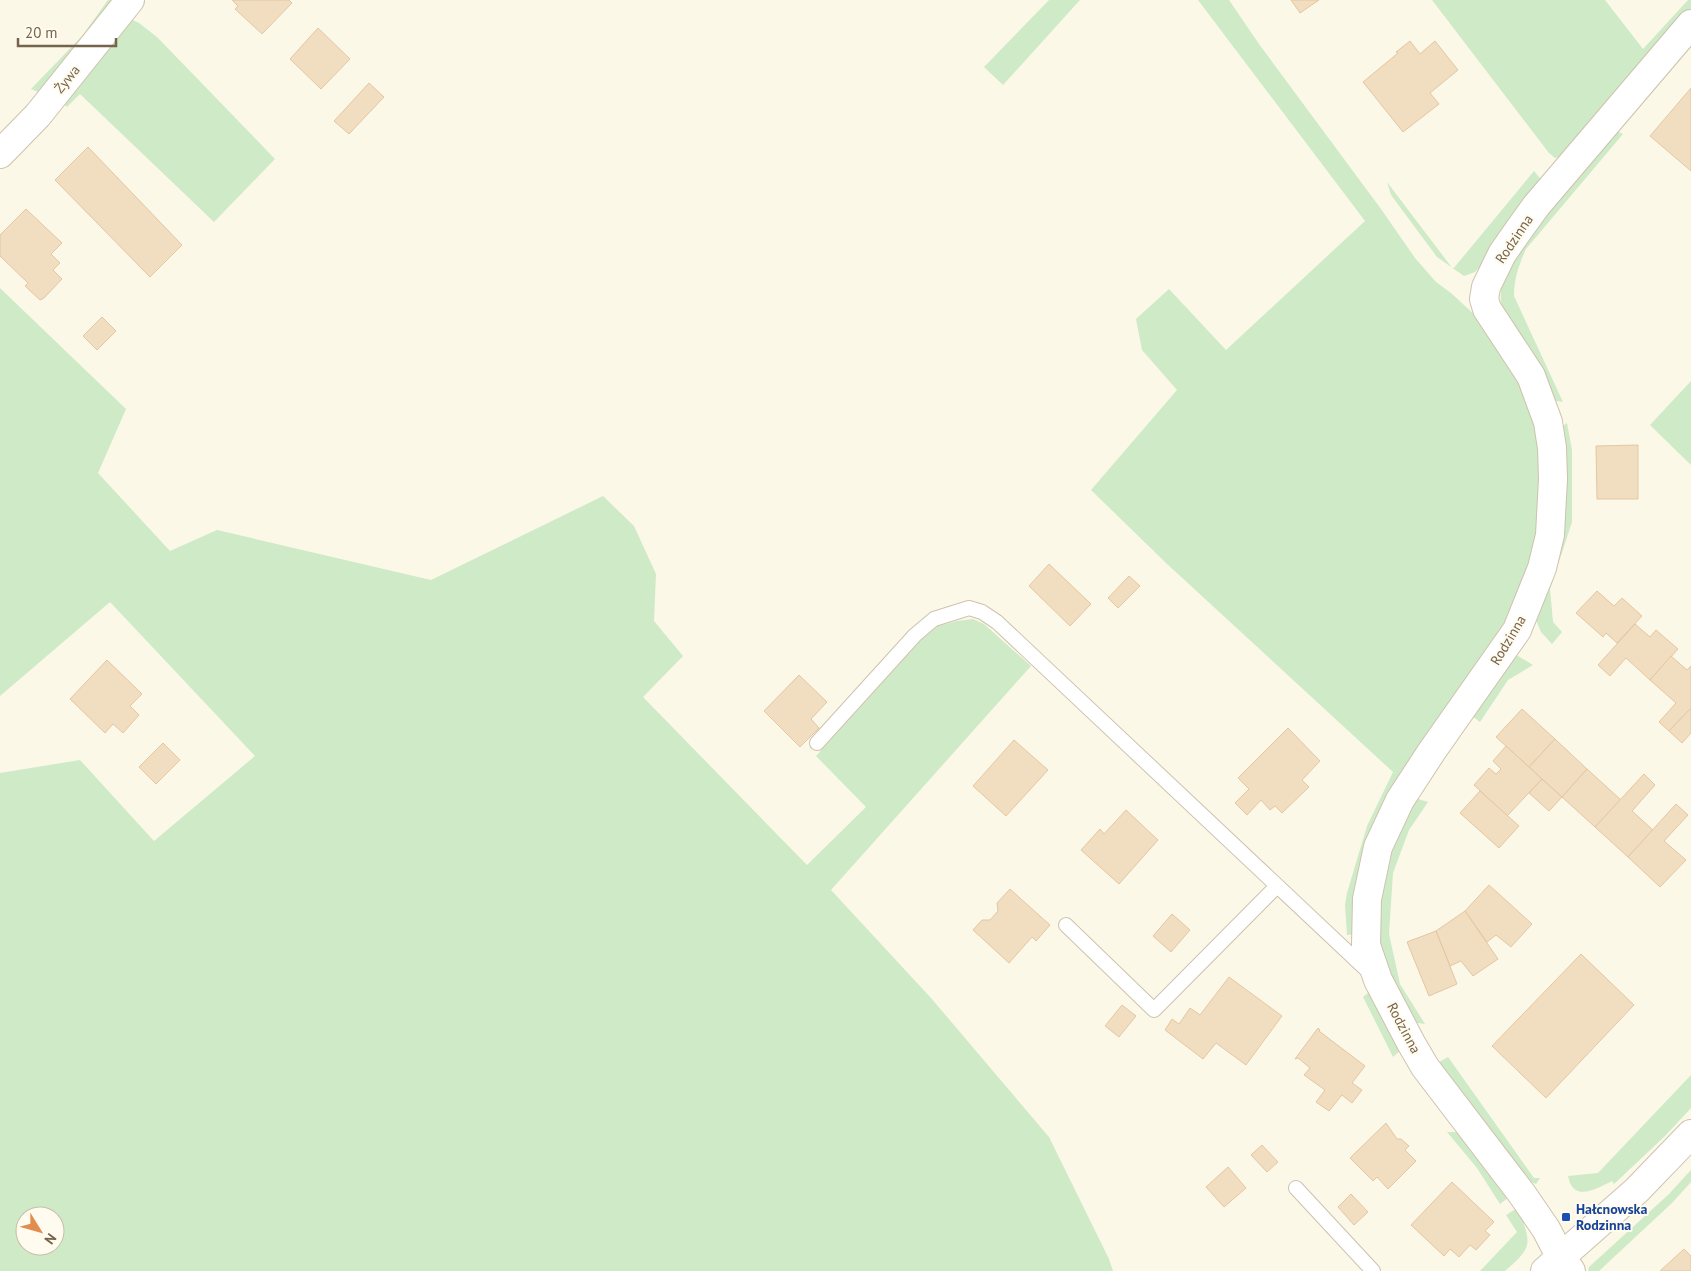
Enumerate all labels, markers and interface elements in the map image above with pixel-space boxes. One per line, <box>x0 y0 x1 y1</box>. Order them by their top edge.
scale bar <box>18 15 115 47</box>
text: 20 m <box>25 23 58 42</box>
street label: Żywa <box>50 61 84 97</box>
street label: Rodzinna <box>1491 211 1537 267</box>
street label: Rodzinna <box>1486 612 1530 668</box>
street label: Rodzinna <box>1383 1000 1425 1057</box>
place label: Hałcnowska Rodzinna <box>1576 1200 1647 1234</box>
north arrow <box>15 1206 65 1256</box>
marker: Hałcnowska Rodzinna <box>1560 1211 1572 1223</box>
text: N <box>40 1230 60 1248</box>

